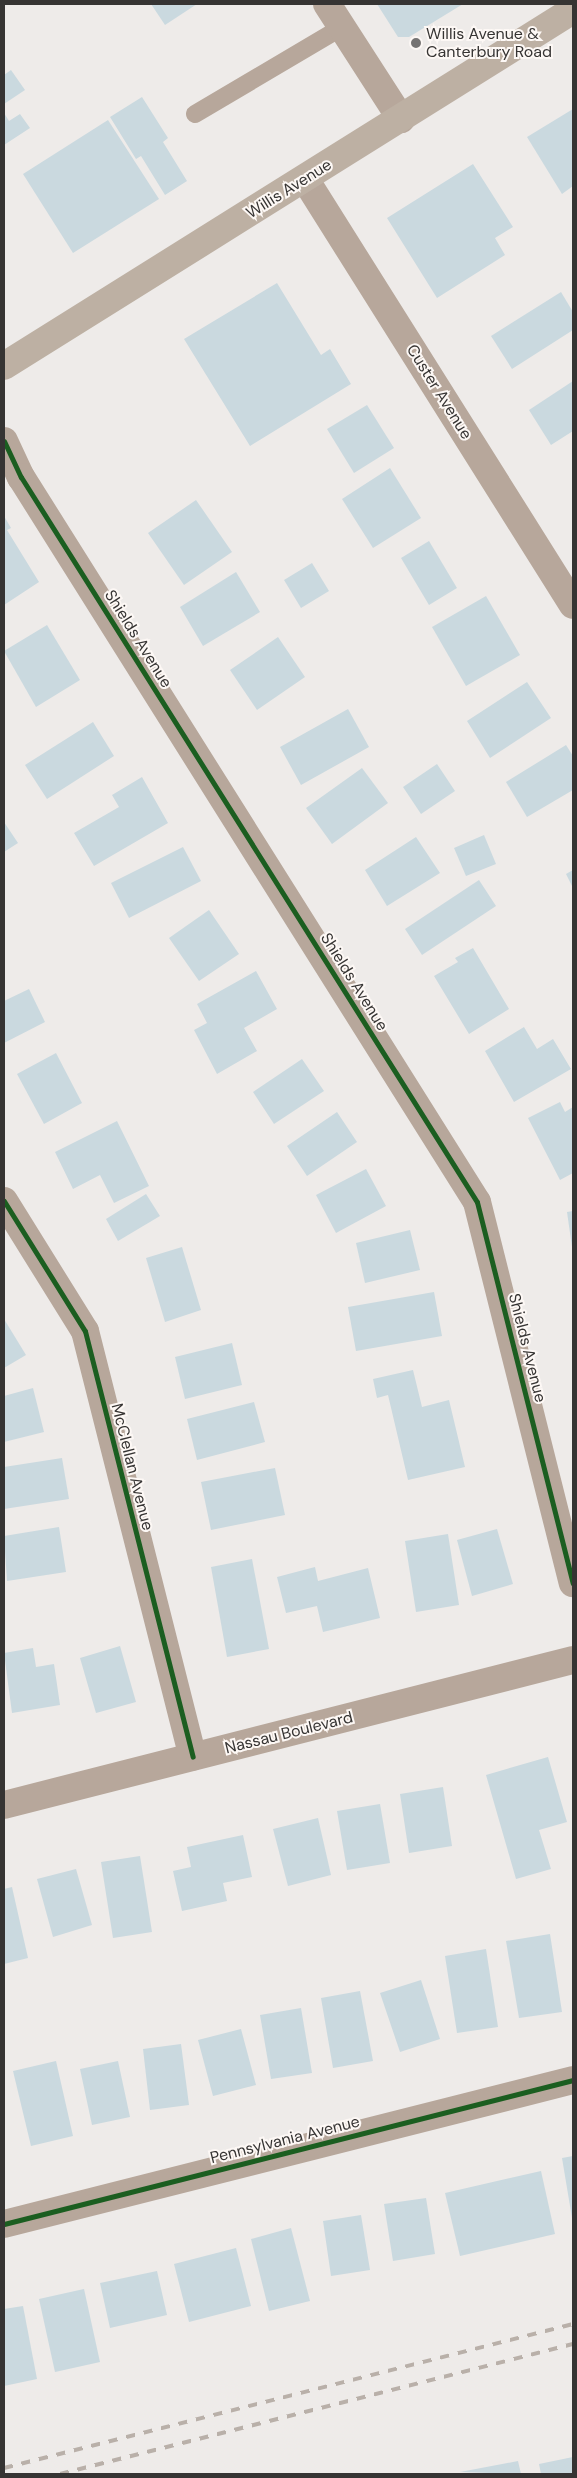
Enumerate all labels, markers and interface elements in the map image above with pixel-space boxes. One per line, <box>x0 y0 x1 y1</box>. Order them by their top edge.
place label: Willis Avenue & Canterbury Road <box>426 24 552 62</box>
marker: Willis Avenue & Canterbury Road <box>410 37 422 49</box>
street label: Willis Avenue <box>243 155 335 223</box>
street label: Custer Avenue <box>402 341 476 443</box>
street label: Shields Avenue <box>100 587 176 691</box>
street label: Shields Avenue <box>316 930 392 1034</box>
street label: Shields Avenue <box>504 1292 550 1404</box>
street label: McClellan Avenue <box>107 1401 157 1533</box>
street label: Nassau Boulevard <box>223 1708 355 1758</box>
street label: Pennsylvania Avenue <box>208 2112 362 2168</box>

